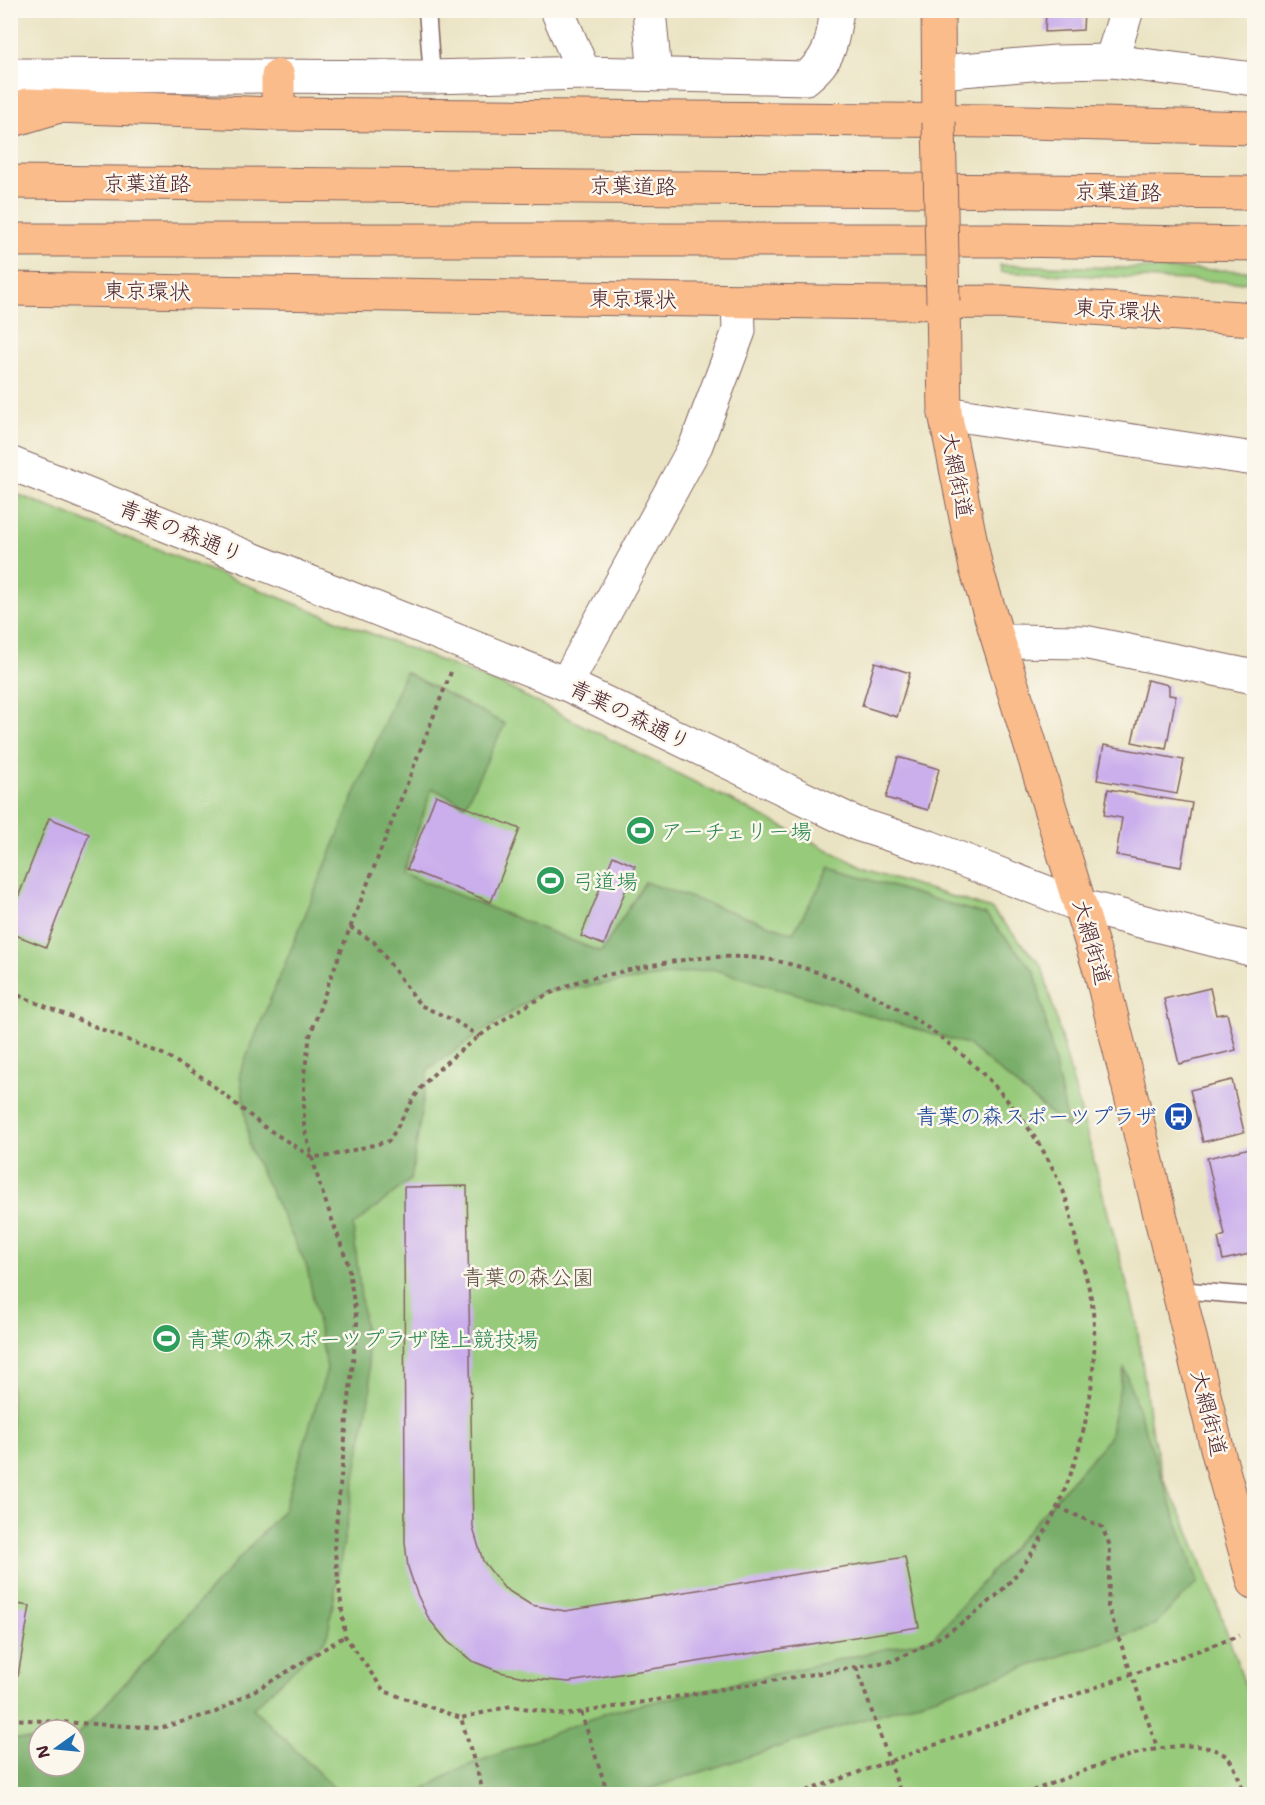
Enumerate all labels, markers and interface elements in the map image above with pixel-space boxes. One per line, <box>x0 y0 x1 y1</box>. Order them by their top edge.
street label: 京葉道路 <box>103 169 191 198</box>
street label: 京葉道路 <box>589 171 677 201</box>
street label: 京葉道路 <box>1074 177 1162 207</box>
street label: 東京環状 <box>103 276 191 306</box>
street label: 東京環状 <box>589 284 677 314</box>
street label: 東京環状 <box>1073 292 1163 328</box>
street label: 大網街道 <box>934 429 980 521</box>
street label: 青葉の森通り <box>114 493 248 569</box>
street label: 青葉の森通り <box>564 673 696 757</box>
sports icon: アーチェリー場 <box>624 815 656 847</box>
place label: アーチェリー場 <box>661 817 812 846</box>
sports icon: 弓道場 <box>535 865 567 897</box>
place label: 弓道場 <box>572 867 638 896</box>
street label: 大網街道 <box>1066 896 1118 988</box>
bus stop icon: 青葉の森スポーツプラザ <box>1162 1100 1194 1132</box>
place label: 青葉の森スポーツプラザ <box>915 1102 1157 1131</box>
park label: 青葉の森公園 <box>462 1263 594 1292</box>
sports icon: 青葉の森スポーツプラザ陸上競技場 <box>150 1323 182 1355</box>
place label: 青葉の森スポーツプラザ陸上競技場 <box>187 1325 539 1354</box>
street label: 大網街道 <box>1184 1367 1234 1459</box>
north arrow <box>27 1718 87 1778</box>
text: N <box>31 1743 55 1761</box>

